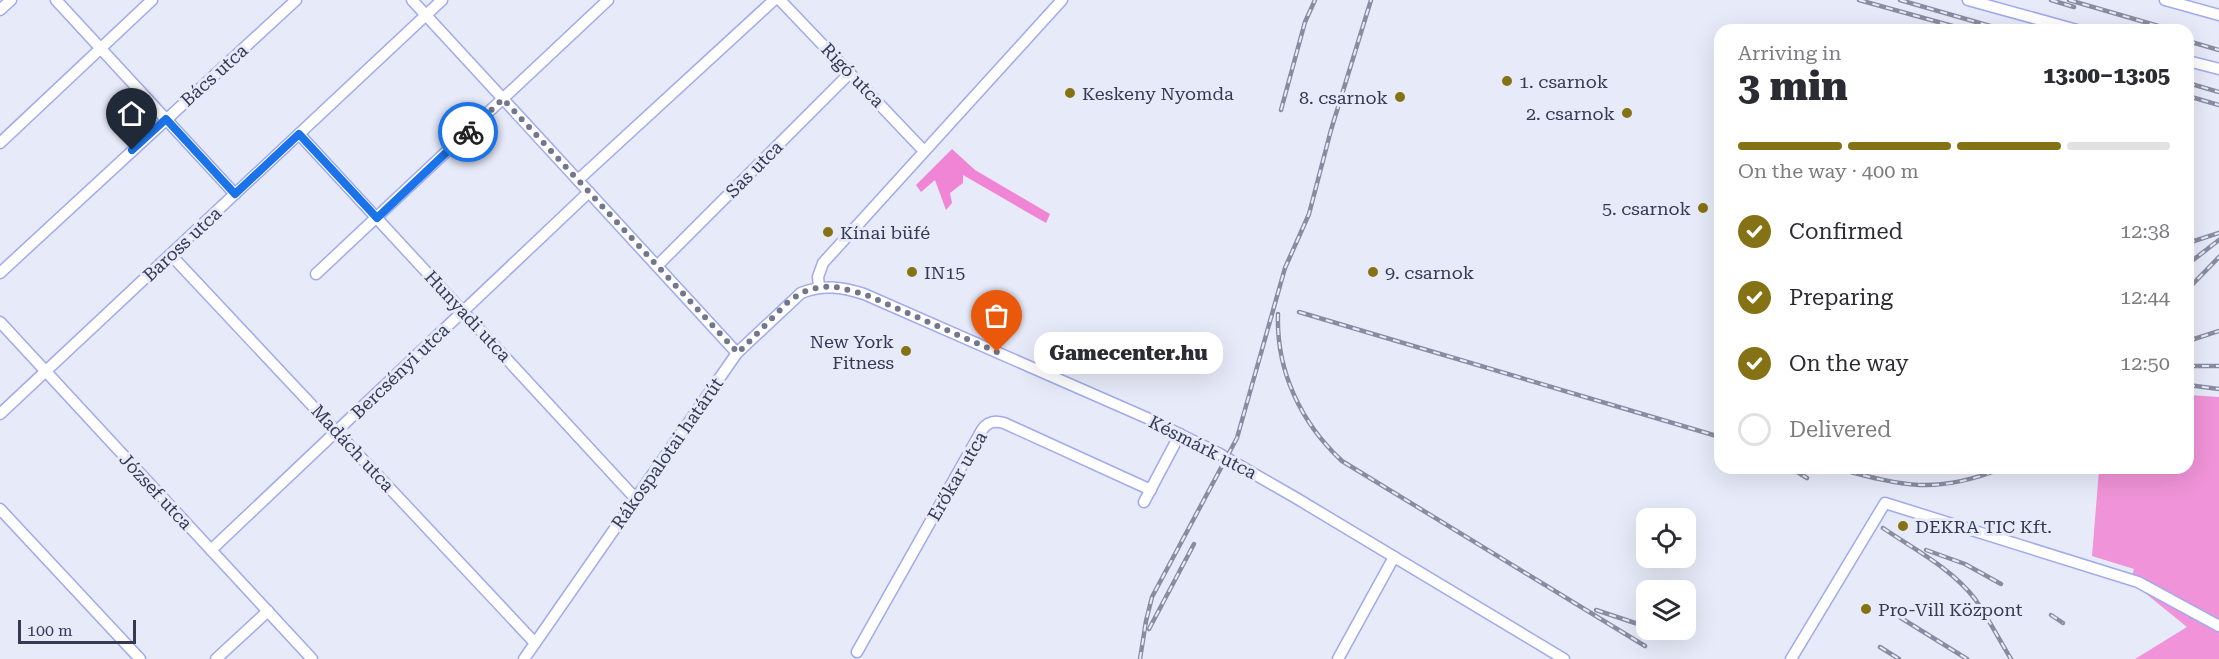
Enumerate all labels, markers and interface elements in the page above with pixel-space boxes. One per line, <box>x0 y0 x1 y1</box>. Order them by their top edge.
street label: Rigó utca <box>817 38 889 112</box>
street label: Bács utca <box>176 39 252 110</box>
text: Arriving in <box>1738 41 1841 65</box>
text: 13:00–13:05 <box>2043 63 2170 88</box>
text: 3 min <box>1738 64 1848 110</box>
place label: 1. csarnok <box>1519 71 1608 92</box>
marker: 1. csarnok <box>1500 74 1514 88</box>
place label: Keskeny Nyomda <box>1082 83 1234 104</box>
marker: Keskeny Nyomda <box>1063 86 1077 100</box>
place label: 8. csarnok <box>1299 87 1388 108</box>
pin <box>106 88 157 150</box>
marker: 8. csarnok <box>1393 90 1407 104</box>
icon: home <box>115 97 148 130</box>
courier <box>438 102 498 162</box>
place label: 2. csarnok <box>1526 103 1615 124</box>
marker: 2. csarnok <box>1620 106 1634 120</box>
icon: bike <box>452 116 485 149</box>
street label: Sas utca <box>721 136 787 202</box>
text: On the way · 400 m <box>1738 159 1919 183</box>
place label: 5. csarnok <box>1602 198 1691 219</box>
marker: 5. csarnok <box>1696 201 1710 215</box>
street label: Baross utca <box>139 202 226 285</box>
icon: check <box>1738 215 1771 248</box>
text: Confirmed <box>1789 219 1903 244</box>
text: 12:38 <box>2120 219 2170 243</box>
place label: Kínai büfé <box>840 222 930 243</box>
marker: Kínai büfé <box>821 225 835 239</box>
place label: IN15 <box>924 262 965 283</box>
place label: 9. csarnok <box>1385 262 1474 283</box>
marker: IN15 <box>905 265 919 279</box>
marker: 9. csarnok <box>1366 265 1380 279</box>
street label: Hunyadi utca <box>420 266 516 366</box>
icon: check <box>1738 281 1771 314</box>
text: Preparing <box>1789 285 1893 310</box>
text: 12:44 <box>2120 285 2170 309</box>
pin <box>971 290 1022 352</box>
icon: bag <box>980 299 1013 332</box>
street label: Bercsényi utca <box>347 319 453 423</box>
place label: New York Fitness <box>810 331 894 373</box>
callout: Gamecenter.hu <box>1033 331 1222 373</box>
text: Gamecenter.hu <box>1049 341 1208 365</box>
marker: New York Fitness <box>899 344 913 358</box>
icon: check <box>1738 347 1771 380</box>
text: On the way <box>1789 351 1909 376</box>
text: 12:50 <box>2120 351 2170 375</box>
street label: Rákospalotai határút <box>607 373 727 533</box>
street label: Madách utca <box>307 400 399 496</box>
street label: Késmárk utca <box>1146 411 1261 483</box>
text: Delivered <box>1789 417 1891 442</box>
street label: Erőkar utca <box>923 427 991 525</box>
street label: József utca <box>115 448 197 534</box>
map controls <box>1636 508 1696 640</box>
button: locate <box>1636 508 1696 568</box>
place label: DEKRA TIC Kft. <box>1915 516 2052 537</box>
marker: DEKRA TIC Kft. <box>1896 519 1910 533</box>
button: layers <box>1636 580 1696 640</box>
place label: Pro-Vill Központ <box>1878 599 2023 620</box>
marker: Pro-Vill Központ <box>1859 602 1873 616</box>
scale bar <box>18 617 136 644</box>
text: 100 m <box>27 621 73 640</box>

